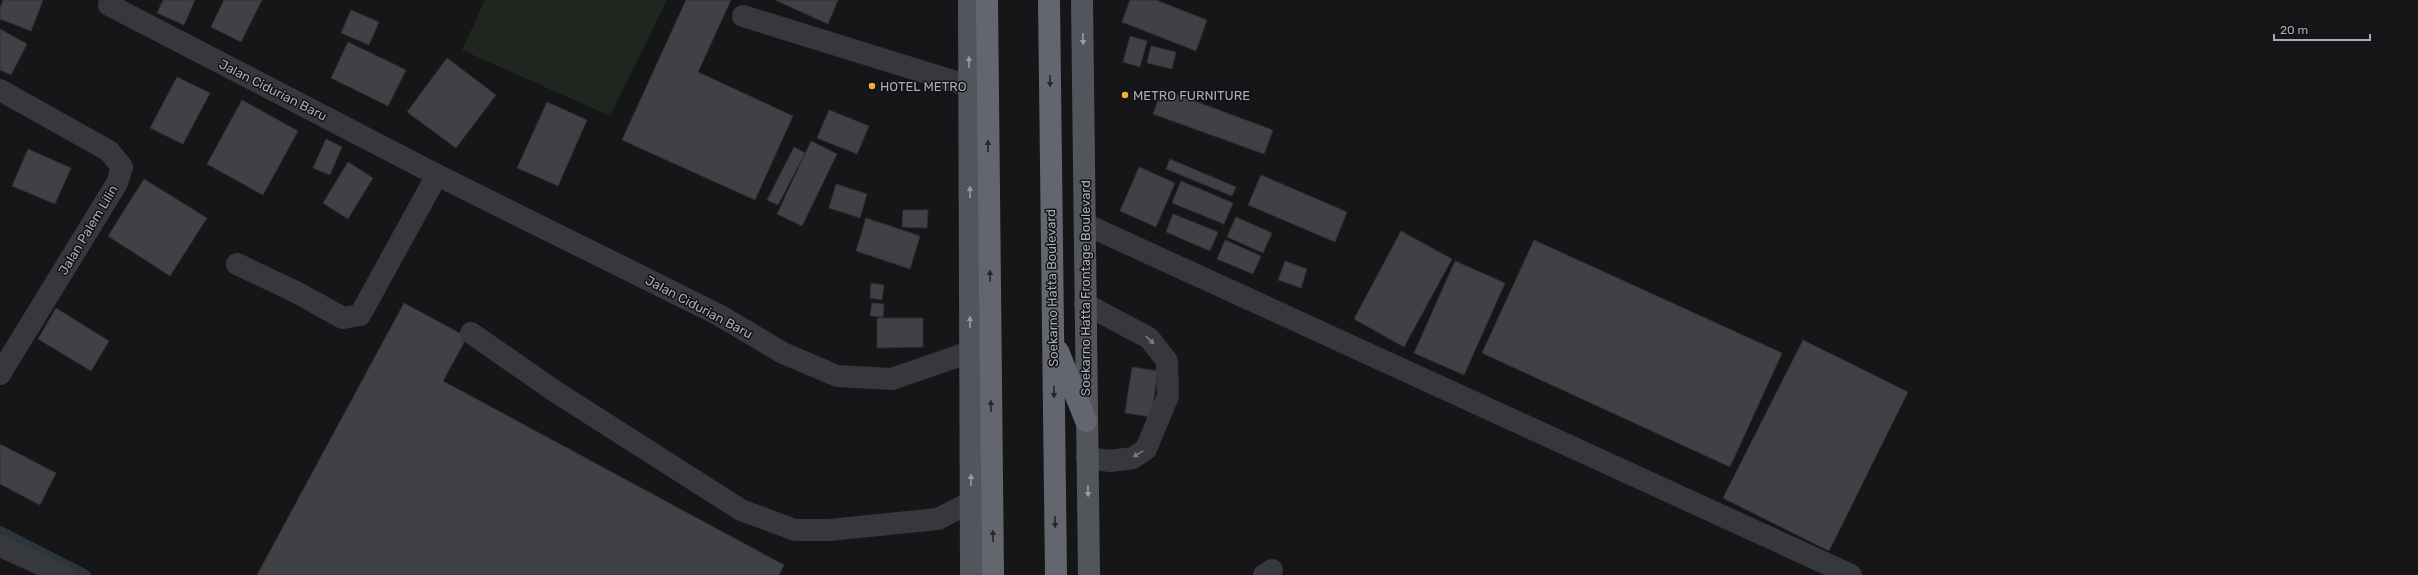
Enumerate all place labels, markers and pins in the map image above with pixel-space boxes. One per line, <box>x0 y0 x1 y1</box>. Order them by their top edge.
place label: HOTEL METRO <box>880 79 967 94</box>
marker: HOTEL METRO <box>867 81 877 91</box>
place label: METRO FURNITURE <box>1133 88 1250 103</box>
marker: METRO FURNITURE <box>1120 90 1130 100</box>

